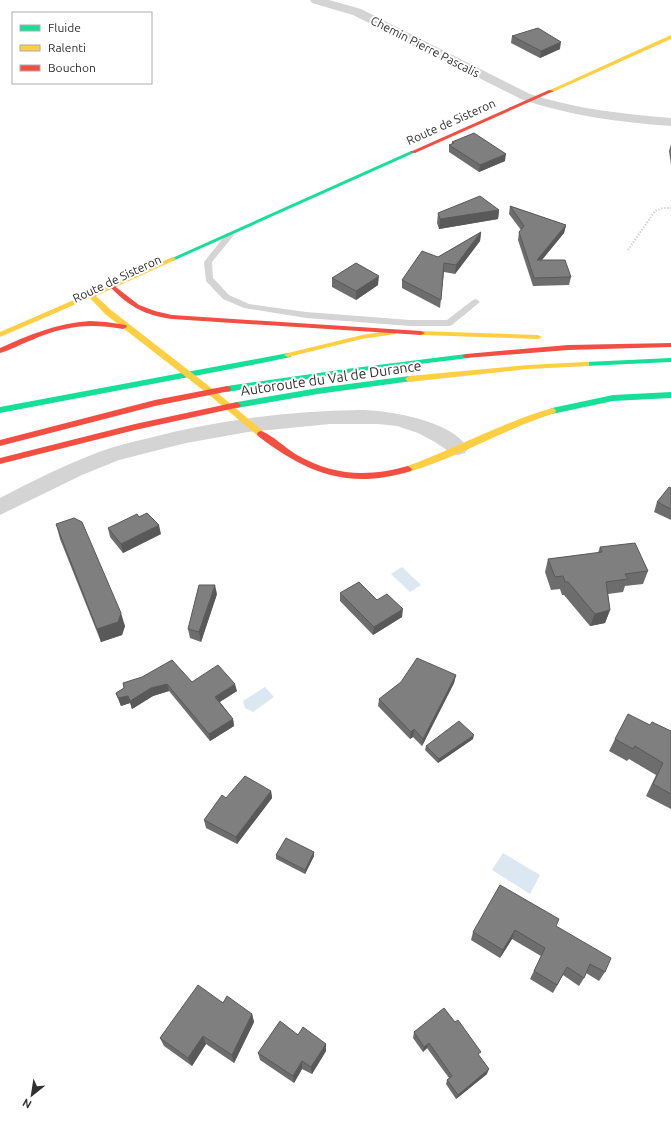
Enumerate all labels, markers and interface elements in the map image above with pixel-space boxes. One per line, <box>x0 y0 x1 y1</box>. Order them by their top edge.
legend <box>12 12 152 84</box>
street label: Chemin Pierre Pascalis <box>369 13 482 80</box>
text: Fluide <box>48 21 81 34</box>
text: Ralenti <box>48 41 86 54</box>
text: Bouchon <box>48 61 96 74</box>
street label: Route de Sisteron <box>404 96 497 147</box>
street label: Route de Sisteron <box>71 252 163 305</box>
street label: Autoroute du Val de Durance <box>240 357 422 399</box>
north arrow <box>12 1075 52 1115</box>
text: N <box>20 1096 34 1111</box>

